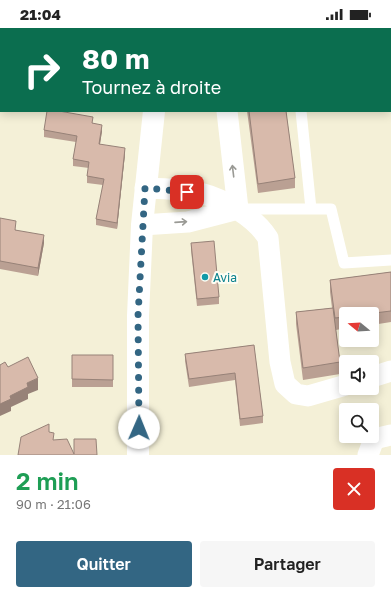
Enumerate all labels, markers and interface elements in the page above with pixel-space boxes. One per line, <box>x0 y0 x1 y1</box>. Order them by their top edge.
text: 21:04 <box>20 5 61 23</box>
text: 80 m <box>82 42 150 75</box>
icon: right <box>16 44 68 96</box>
text: Tournez à droite <box>82 76 221 98</box>
one-way arrow <box>229 165 237 178</box>
pin <box>170 175 204 209</box>
icon: arrive <box>176 181 198 203</box>
one-way arrow <box>174 219 187 226</box>
place label: Avia <box>213 270 237 285</box>
marker: Avia <box>200 272 210 282</box>
north arrow <box>339 307 379 347</box>
map controls <box>339 307 379 443</box>
button: sound <box>339 355 379 395</box>
button: search <box>339 403 379 443</box>
position arrow <box>118 407 160 449</box>
text: 2 min <box>16 466 78 495</box>
button: close <box>333 468 375 510</box>
text: 90 m · 21:06 <box>16 496 91 512</box>
button: Quitter <box>16 541 192 587</box>
button: Partager <box>200 541 375 587</box>

